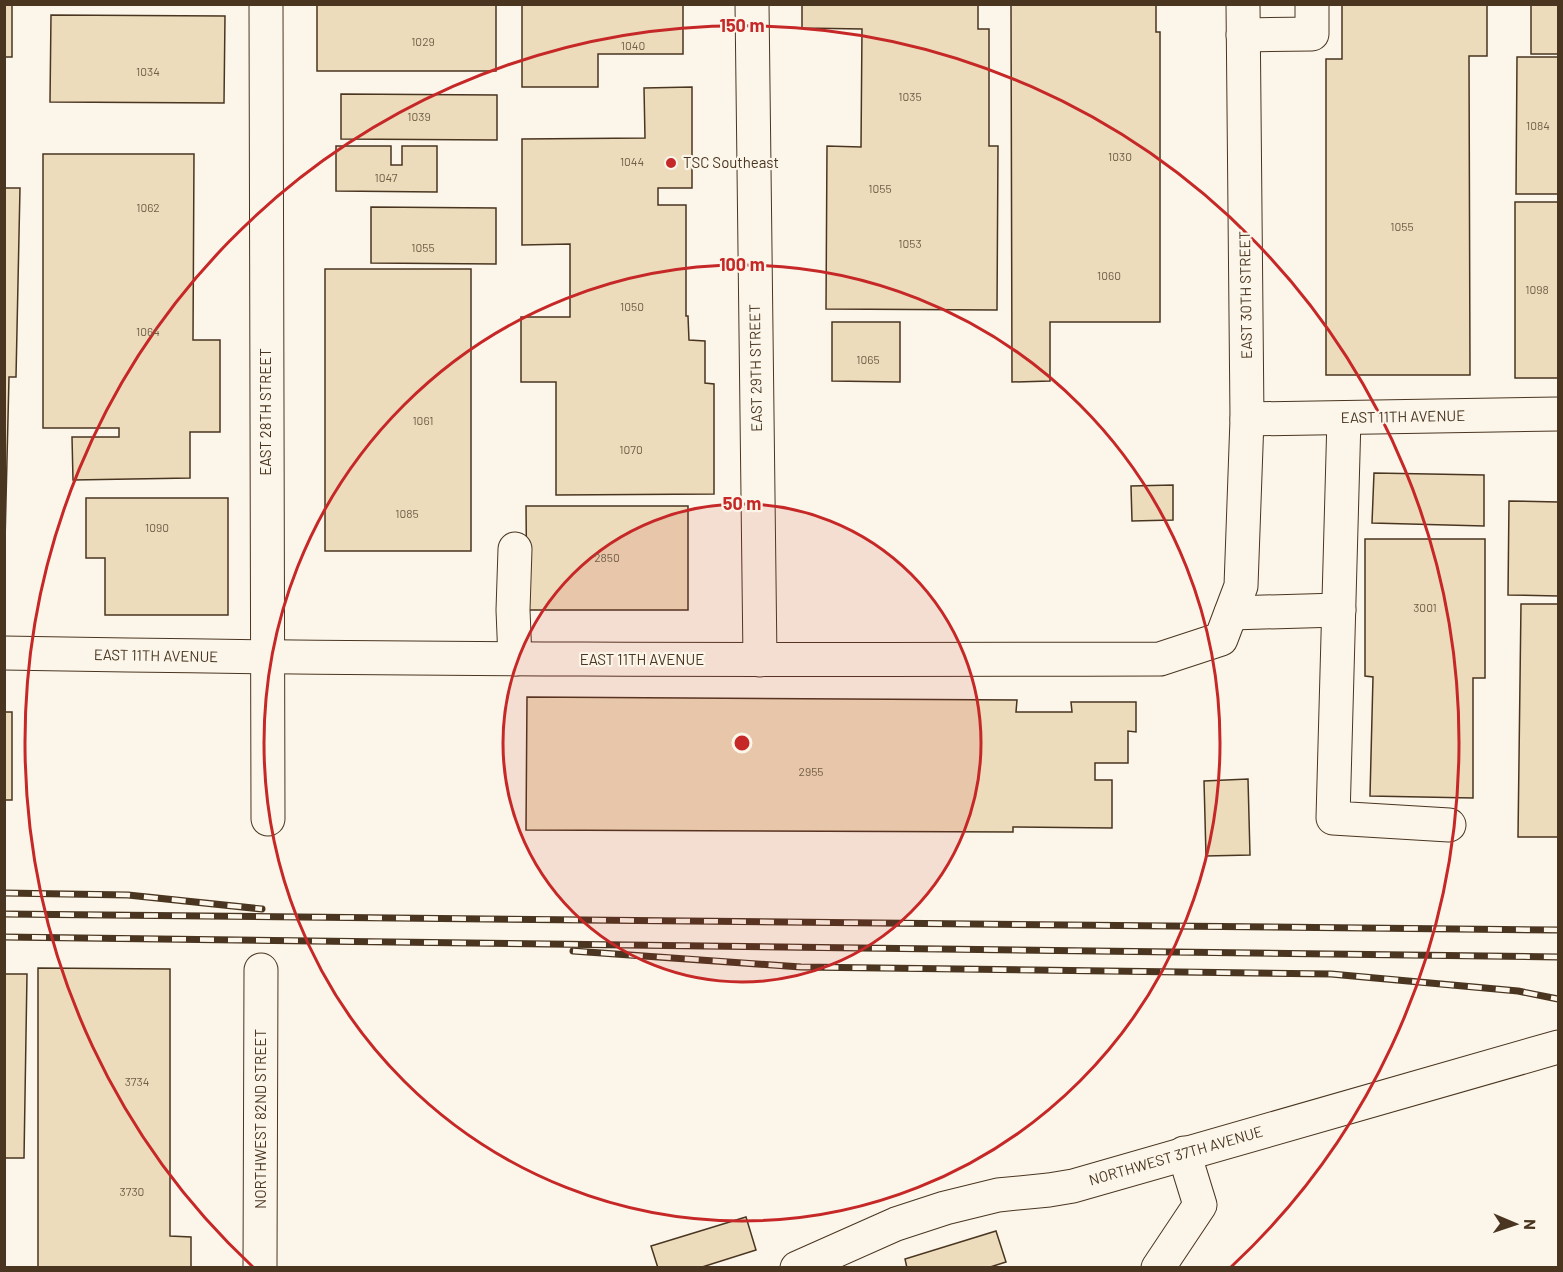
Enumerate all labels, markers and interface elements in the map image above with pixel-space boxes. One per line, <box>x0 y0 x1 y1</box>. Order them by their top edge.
text: 150 m <box>720 14 764 36</box>
house number: 1029 <box>411 34 435 48</box>
house number: 1040 <box>621 38 645 52</box>
house number: 1034 <box>136 64 160 78</box>
house number: 1035 <box>898 89 922 103</box>
house number: 1039 <box>407 109 431 123</box>
house number: 1084 <box>1526 118 1550 132</box>
house number: 1030 <box>1108 149 1132 163</box>
place label: TSC Southeast <box>683 153 779 171</box>
house number: 1044 <box>620 154 644 168</box>
marker: TSC Southeast <box>664 156 678 170</box>
house number: 1047 <box>375 170 398 184</box>
house number: 1055 <box>868 181 892 195</box>
house number: 1062 <box>136 200 160 214</box>
house number: 1055 <box>1390 219 1414 233</box>
street label: EAST 30TH STREET <box>1235 231 1255 359</box>
house number: 1053 <box>898 236 922 250</box>
house number: 1055 <box>411 240 435 254</box>
text: 100 m <box>719 253 765 275</box>
house number: 1060 <box>1097 268 1121 282</box>
house number: 1098 <box>1525 282 1549 296</box>
house number: 1050 <box>620 299 644 313</box>
street label: EAST 29TH STREET <box>745 304 765 432</box>
house number: 1064 <box>136 324 160 338</box>
street label: EAST 28TH STREET <box>256 348 274 476</box>
house number: 1065 <box>856 352 880 366</box>
street label: EAST 11TH AVENUE <box>1341 406 1465 426</box>
house number: 1061 <box>412 413 434 427</box>
house number: 1070 <box>619 442 643 456</box>
text: 50 m <box>723 492 761 514</box>
house number: 1085 <box>395 506 419 520</box>
house number: 1090 <box>145 520 169 534</box>
house number: 2850 <box>594 550 620 564</box>
house number: 3001 <box>1413 600 1437 614</box>
street label: EAST 11TH AVENUE <box>94 645 218 665</box>
street label: EAST 11TH AVENUE <box>580 650 704 668</box>
centre of rings <box>732 733 752 753</box>
house number: 2955 <box>798 764 824 778</box>
street label: NORTHWEST 82ND STREET <box>251 1029 269 1209</box>
house number: 3734 <box>125 1074 149 1088</box>
street label: NORTHWEST 37TH AVENUE <box>1087 1122 1265 1189</box>
house number: 3730 <box>120 1184 144 1198</box>
north arrow <box>1485 1194 1545 1254</box>
text: N <box>1521 1219 1540 1230</box>

